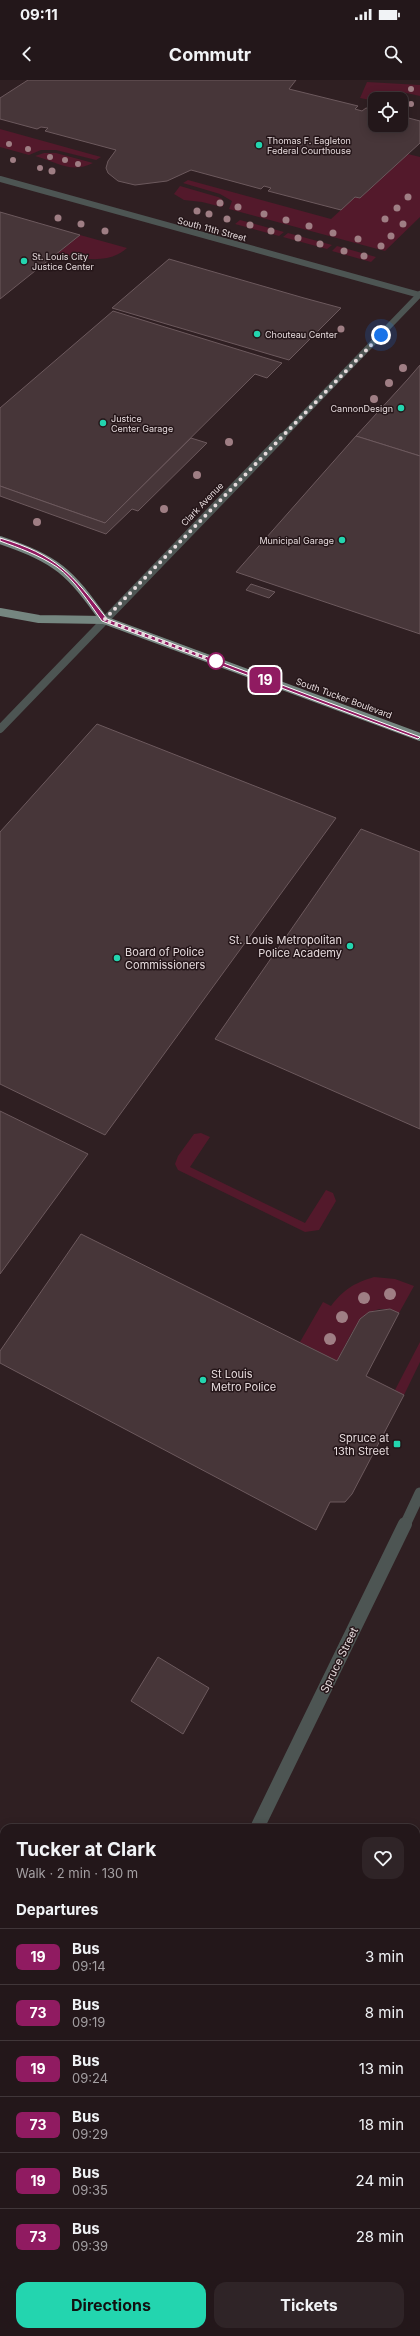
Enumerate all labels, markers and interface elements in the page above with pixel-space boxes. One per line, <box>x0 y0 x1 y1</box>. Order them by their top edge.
text: 09:11 <box>20 5 58 24</box>
icon: back <box>16 43 38 65</box>
icon: search <box>382 43 404 65</box>
text: Commutr <box>169 44 251 65</box>
map controls <box>368 92 408 132</box>
button: locate <box>368 92 408 132</box>
place label: Thomas F. Eagleton Federal Courthouse <box>267 135 351 156</box>
marker: Thomas F. Eagleton Federal Courthouse <box>254 140 264 150</box>
street label: South 11th Street <box>176 215 248 244</box>
place label: St. Louis City Justice Center <box>32 251 94 272</box>
marker: St. Louis City Justice Center <box>19 256 29 266</box>
your location <box>371 325 391 345</box>
marker: Chouteau Center <box>252 329 262 339</box>
place label: Chouteau Center <box>265 329 338 340</box>
place label: CannonDesign <box>331 403 393 414</box>
marker: CannonDesign <box>396 403 406 413</box>
place label: Justice Center Garage <box>111 413 173 434</box>
marker: Justice Center Garage <box>98 418 108 428</box>
street label: Clark Avenue <box>178 480 226 528</box>
place label: Municipal Garage <box>259 535 334 546</box>
marker: Municipal Garage <box>337 535 347 545</box>
unlabelled marker <box>207 652 225 670</box>
line badge: 19 <box>247 667 283 693</box>
text: 19 <box>257 671 273 688</box>
street label: South Tucker Boulevard <box>294 675 394 721</box>
place label: St. Louis Metropolitan Police Academy <box>229 933 342 960</box>
marker: St. Louis Metropolitan Police Academy <box>345 941 355 951</box>
place label: Board of Police Commissioners <box>125 945 205 972</box>
marker: Board of Police Commissioners <box>112 953 122 963</box>
place label: St Louis Metro Police <box>211 1367 276 1394</box>
marker: St Louis Metro Police <box>198 1375 208 1385</box>
place label: Spruce at 13th Street <box>333 1431 389 1458</box>
marker: Spruce at 13th Street <box>392 1439 402 1449</box>
street label: Spruce Street <box>317 1625 361 1695</box>
button: heart <box>362 1837 404 1879</box>
text: Tucker at Clark <box>16 1838 156 1861</box>
text: Walk · 2 min · 130 m <box>16 1865 138 1881</box>
text: Departures <box>16 1900 98 1919</box>
text: Bus <box>72 1939 100 1958</box>
text: 3 min <box>365 1947 404 1966</box>
text: 19 <box>30 1948 46 1965</box>
text: 09:14 <box>72 1958 106 1974</box>
text: Bus <box>72 1995 100 2014</box>
text: 8 min <box>365 2003 404 2022</box>
text: 73 <box>30 2004 46 2021</box>
text: 09:19 <box>72 2014 105 2030</box>
text: Bus <box>72 2051 100 2070</box>
text: 13 min <box>359 2059 404 2078</box>
text: 19 <box>30 2060 46 2077</box>
text: 09:24 <box>72 2070 108 2086</box>
text: Bus <box>72 2107 100 2126</box>
text: 18 min <box>359 2115 404 2134</box>
text: 73 <box>30 2116 46 2133</box>
text: 09:29 <box>72 2126 108 2142</box>
text: Bus <box>72 2163 100 2182</box>
text: 24 min <box>356 2171 404 2190</box>
text: 19 <box>30 2172 46 2189</box>
text: 09:35 <box>72 2182 108 2198</box>
text: Bus <box>72 2219 100 2238</box>
text: 28 min <box>356 2227 404 2246</box>
text: 73 <box>30 2228 46 2245</box>
text: 09:39 <box>72 2238 108 2254</box>
button: Directions <box>16 2282 206 2328</box>
button: Tickets <box>214 2282 404 2328</box>

